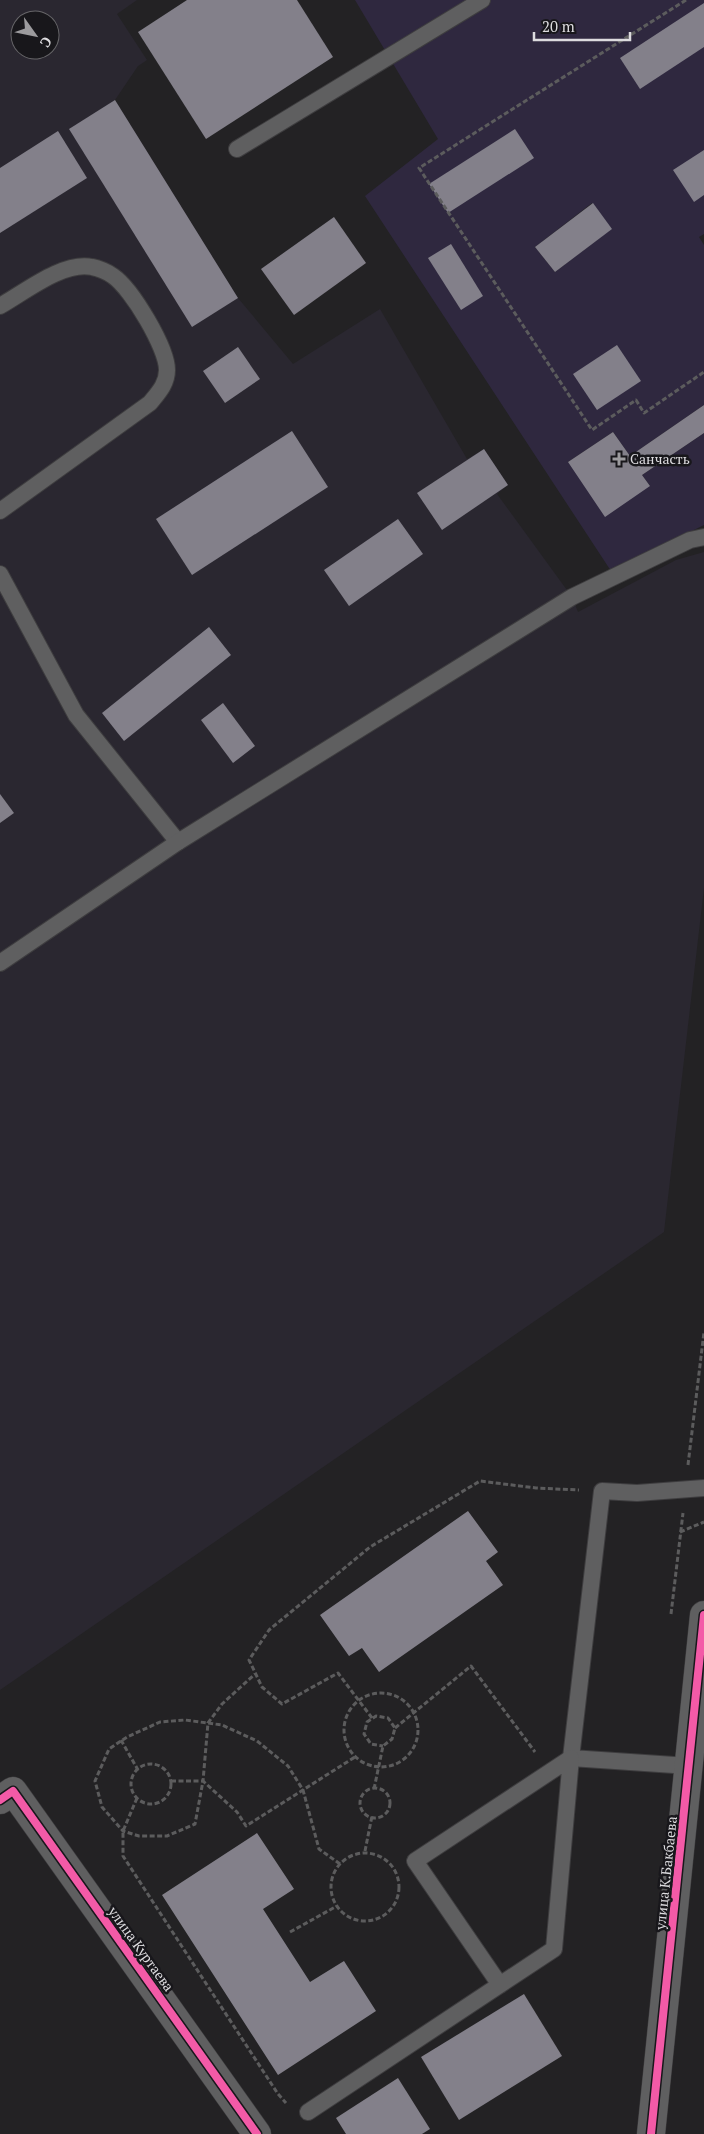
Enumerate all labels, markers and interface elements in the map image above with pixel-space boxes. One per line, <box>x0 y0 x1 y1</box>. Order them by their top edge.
north arrow <box>10 10 60 60</box>
scale bar <box>534 10 630 42</box>
text: 20 m <box>542 16 575 36</box>
text: С <box>36 33 57 51</box>
place label: Санчасть <box>630 449 690 468</box>
marker: Санчасть <box>612 452 626 466</box>
street label: улица К.Бакбаева <box>650 1815 681 1932</box>
street label: улица Куртаева <box>104 1902 179 1995</box>

